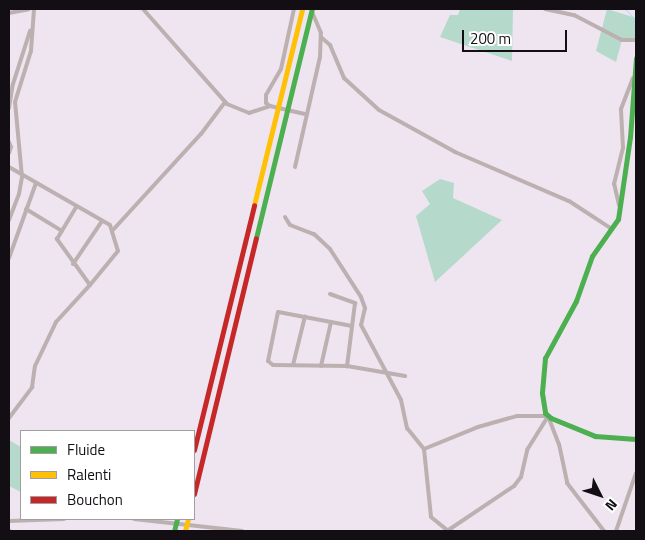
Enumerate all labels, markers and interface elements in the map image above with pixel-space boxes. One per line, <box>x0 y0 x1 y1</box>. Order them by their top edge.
scale bar <box>465 20 570 52</box>
text: 200 m <box>470 27 511 50</box>
legend <box>20 430 195 520</box>
text: Fluide <box>67 438 105 461</box>
text: Ralenti <box>67 463 111 486</box>
north arrow <box>575 470 625 520</box>
text: Bouchon <box>67 488 123 511</box>
text: N <box>601 495 623 516</box>

